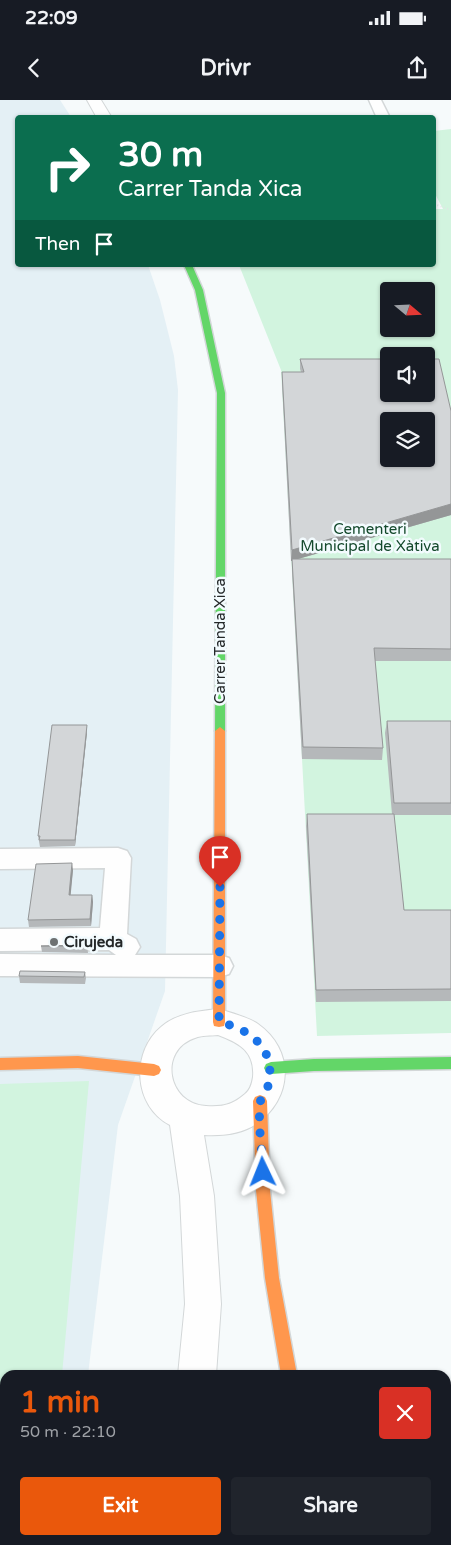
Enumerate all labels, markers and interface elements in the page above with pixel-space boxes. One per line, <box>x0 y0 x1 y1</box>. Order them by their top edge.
text: 22:09 <box>25 7 78 29</box>
icon: back <box>20 54 48 82</box>
icon: share <box>403 54 431 82</box>
text: Drivr <box>200 55 251 81</box>
text: 30 m <box>118 134 203 176</box>
icon: right <box>35 135 100 200</box>
text: Carrer Tanda Xica <box>118 176 302 202</box>
icon: arrive <box>90 230 118 258</box>
text: Then <box>35 233 80 255</box>
north arrow <box>380 282 435 338</box>
map controls <box>380 282 435 467</box>
button: sound <box>380 347 435 402</box>
button: layers <box>380 412 435 467</box>
park label: Cementeri Municipal de Xàtiva <box>300 520 440 555</box>
street label: Carrer Tanda Xica <box>211 578 229 704</box>
pin <box>199 836 241 887</box>
icon: arrive <box>206 843 234 871</box>
place label: Cirujeda <box>64 933 123 952</box>
marker: Cirujeda <box>48 936 60 948</box>
position arrow <box>236 1145 288 1197</box>
text: 1 min <box>20 1384 100 1421</box>
button: close <box>379 1387 431 1439</box>
text: 50 m · 22:10 <box>20 1422 116 1442</box>
button: Exit <box>20 1477 221 1535</box>
button: Share <box>231 1477 431 1535</box>

